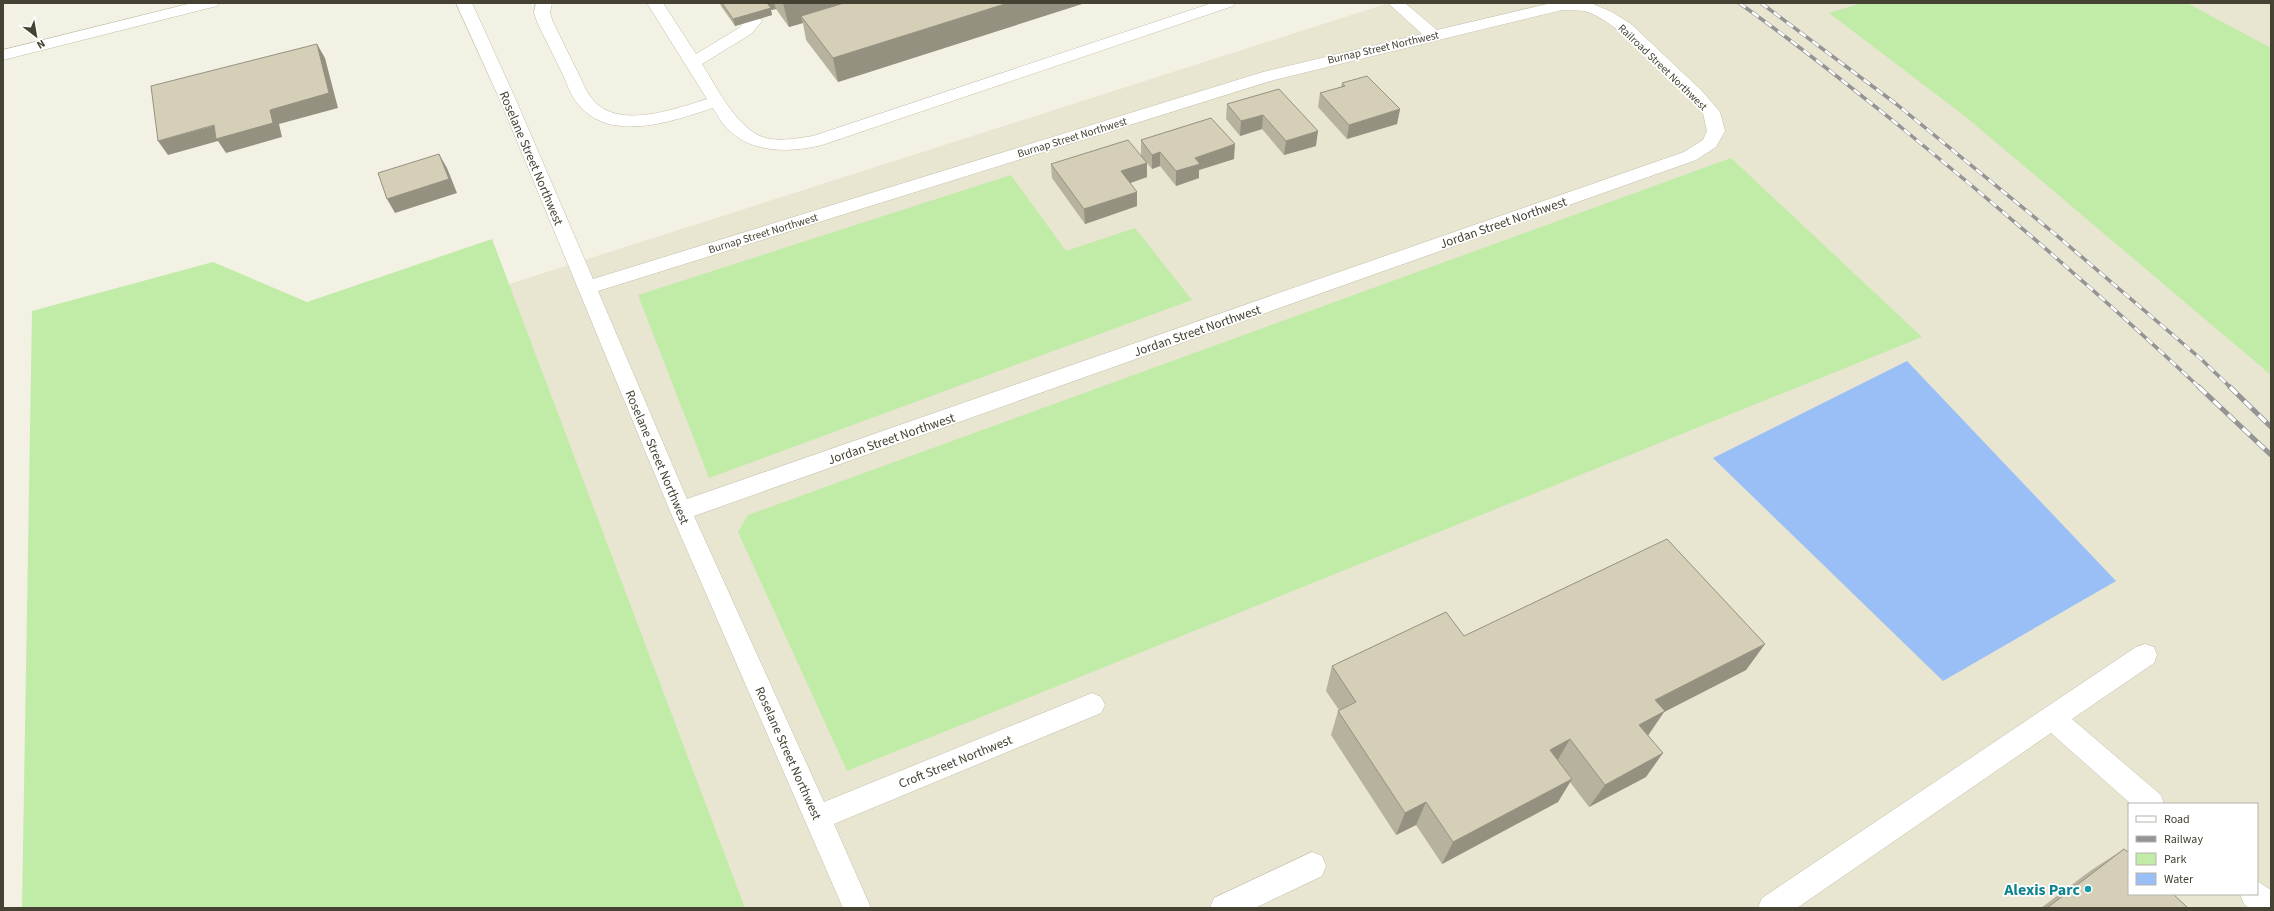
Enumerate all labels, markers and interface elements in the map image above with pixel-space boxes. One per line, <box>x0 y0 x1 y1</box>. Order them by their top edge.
north arrow <box>16 16 56 56</box>
street label: Railroad Street Northwest <box>1615 21 1711 114</box>
street label: Burnap Street Northwest <box>1326 27 1441 68</box>
text: N <box>34 36 48 52</box>
street label: Roselane Street Northwest <box>495 89 568 229</box>
street label: Burnap Street Northwest <box>1015 114 1129 161</box>
street label: Jordan Street Northwest <box>1437 193 1570 253</box>
street label: Burnap Street Northwest <box>706 210 820 257</box>
street label: Jordan Street Northwest <box>1131 301 1264 361</box>
street label: Roselane Street Northwest <box>621 388 694 528</box>
street label: Jordan Street Northwest <box>825 409 958 469</box>
street label: Roselane Street Northwest <box>751 684 826 823</box>
street label: Croft Street Northwest <box>896 731 1015 793</box>
legend <box>2128 803 2258 895</box>
text: Road <box>2164 811 2190 828</box>
text: Railway <box>2164 831 2203 848</box>
text: Park <box>2164 851 2186 868</box>
text: Water <box>2164 871 2194 888</box>
place label: Alexis Parc <box>2003 879 2081 901</box>
marker: Alexis Parc <box>2083 884 2093 894</box>

